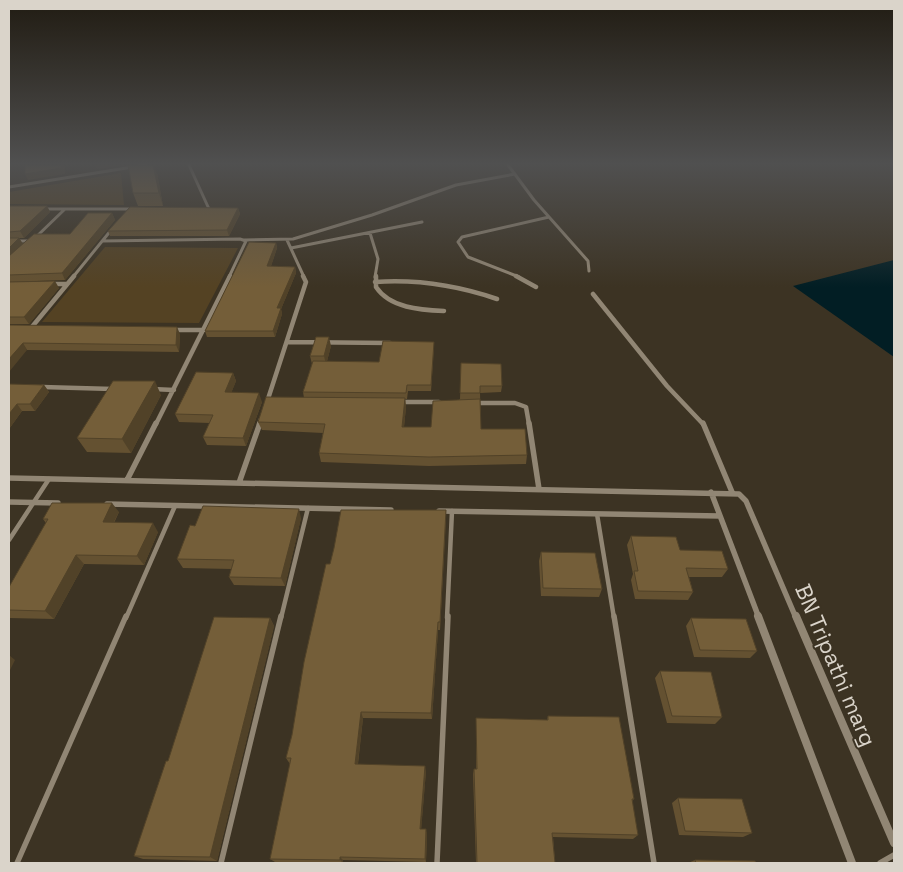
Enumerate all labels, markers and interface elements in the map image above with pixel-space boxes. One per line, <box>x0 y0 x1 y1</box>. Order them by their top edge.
street label: BN Tripathi marg <box>789 580 883 750</box>

